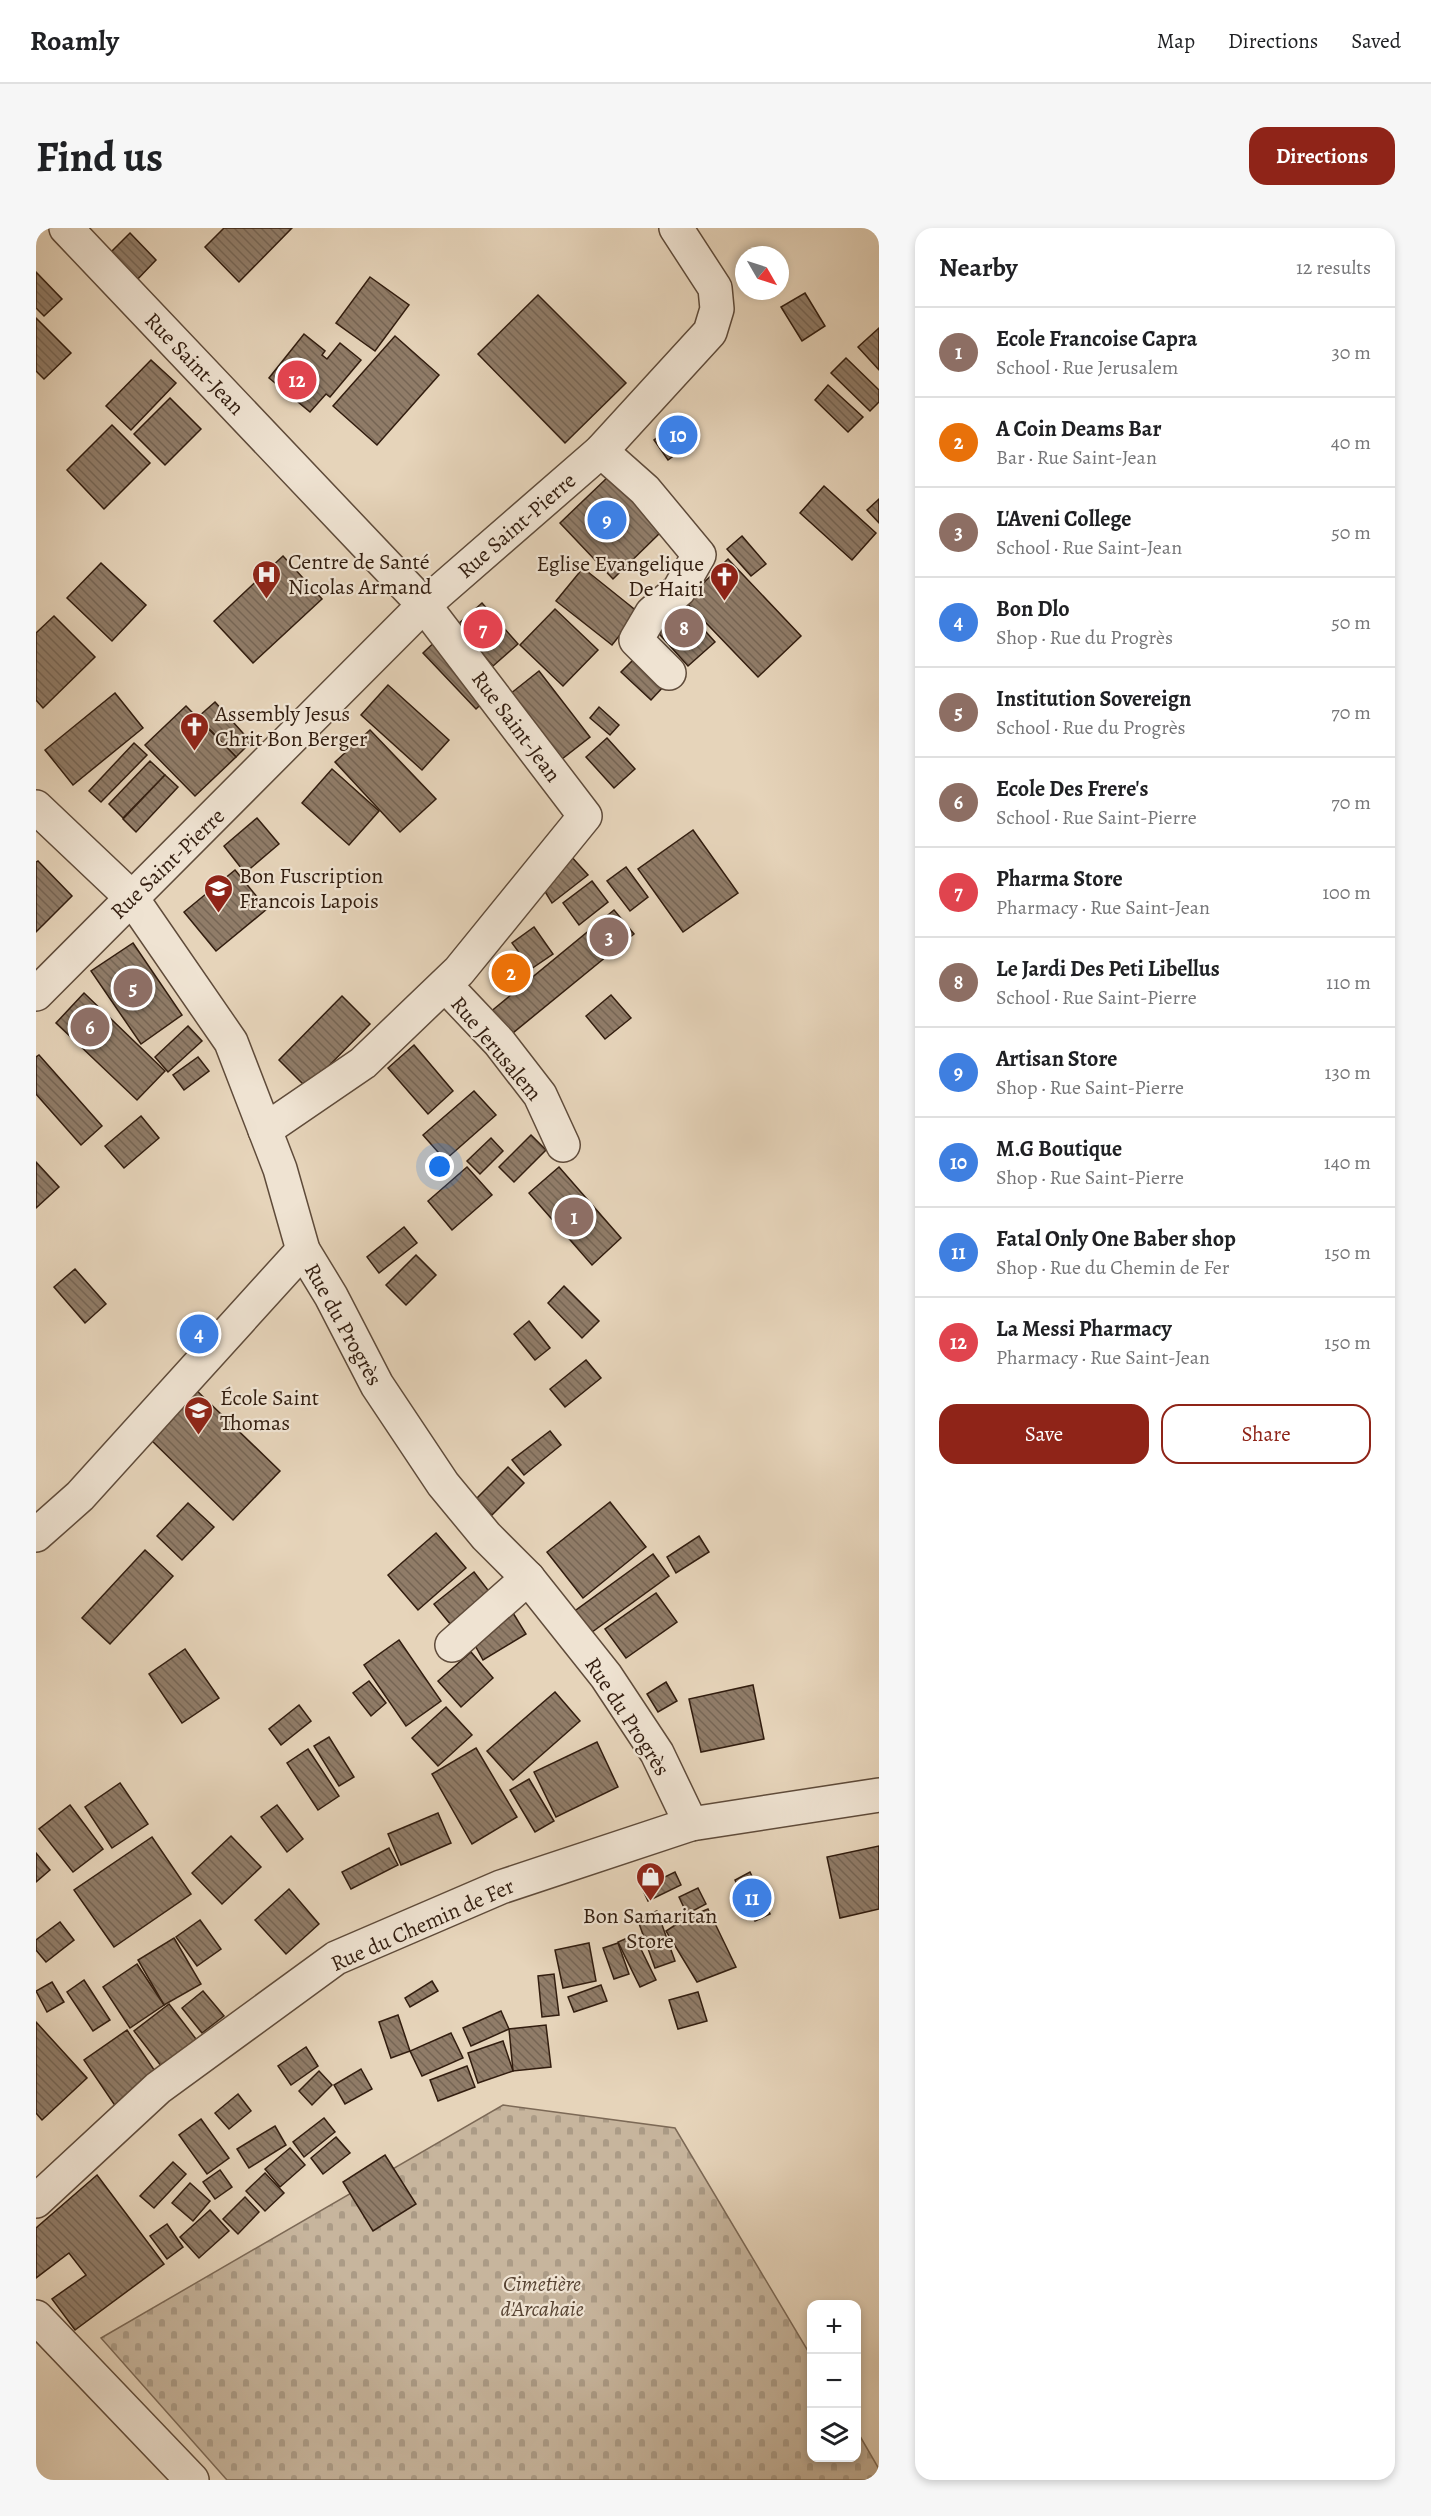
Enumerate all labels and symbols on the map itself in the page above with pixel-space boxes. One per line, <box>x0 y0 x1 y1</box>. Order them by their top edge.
north arrow <box>735 246 789 300</box>
street label: Rue Saint-Jean <box>138 306 251 422</box>
pin: 12 <box>278 358 316 402</box>
pin: 10 <box>658 412 698 458</box>
street label: Rue Saint-Pierre <box>451 466 582 586</box>
pin: 9 <box>588 498 626 542</box>
place label: Centre de Santé Nicolas Armand <box>288 547 432 602</box>
place label: Eglise Evangelique De Haiti <box>537 549 704 604</box>
hospital icon: Centre de Santé Nicolas Armand <box>251 558 283 600</box>
church icon: Eglise Evangelique De Haiti <box>709 560 741 602</box>
pin: 7 <box>464 606 502 652</box>
pin: 8 <box>664 606 704 650</box>
street label: Rue Saint-Jean <box>464 665 568 788</box>
place label: Assembly Jesus Chrit Bon Berger <box>214 699 368 754</box>
church icon: Assembly Jesus Chrit Bon Berger <box>178 710 210 752</box>
street label: Rue Saint-Pierre <box>104 802 231 926</box>
place label: Bon Fuscription Francois Lapois <box>239 861 383 916</box>
school or university icon: Bon Fuscription Francois Lapois <box>202 872 234 914</box>
pin: 3 <box>590 914 628 960</box>
pin: 2 <box>492 950 530 996</box>
pin: 5 <box>114 966 152 1011</box>
street label: Rue Jerusalem <box>444 990 549 1107</box>
pin: 6 <box>70 1004 110 1050</box>
your location <box>425 1152 454 1181</box>
pin: 1 <box>554 1194 594 1240</box>
street label: Rue du Progrès <box>297 1258 389 1391</box>
pin: 4 <box>180 1312 218 1356</box>
place label: École Saint Thomas <box>220 1383 319 1438</box>
school or university icon: École Saint Thomas <box>183 1394 215 1436</box>
street label: Rue du Progrès <box>578 1651 677 1782</box>
shop icon: Bon Samaritan Store <box>634 1860 666 1902</box>
street label: Rue du Chemin de Fer <box>326 1871 519 1979</box>
pin: 11 <box>732 1876 772 1920</box>
place label: Bon Samaritan Store <box>583 1901 717 1956</box>
park label: Cimetière d'Arcahaie <box>500 2269 584 2324</box>

